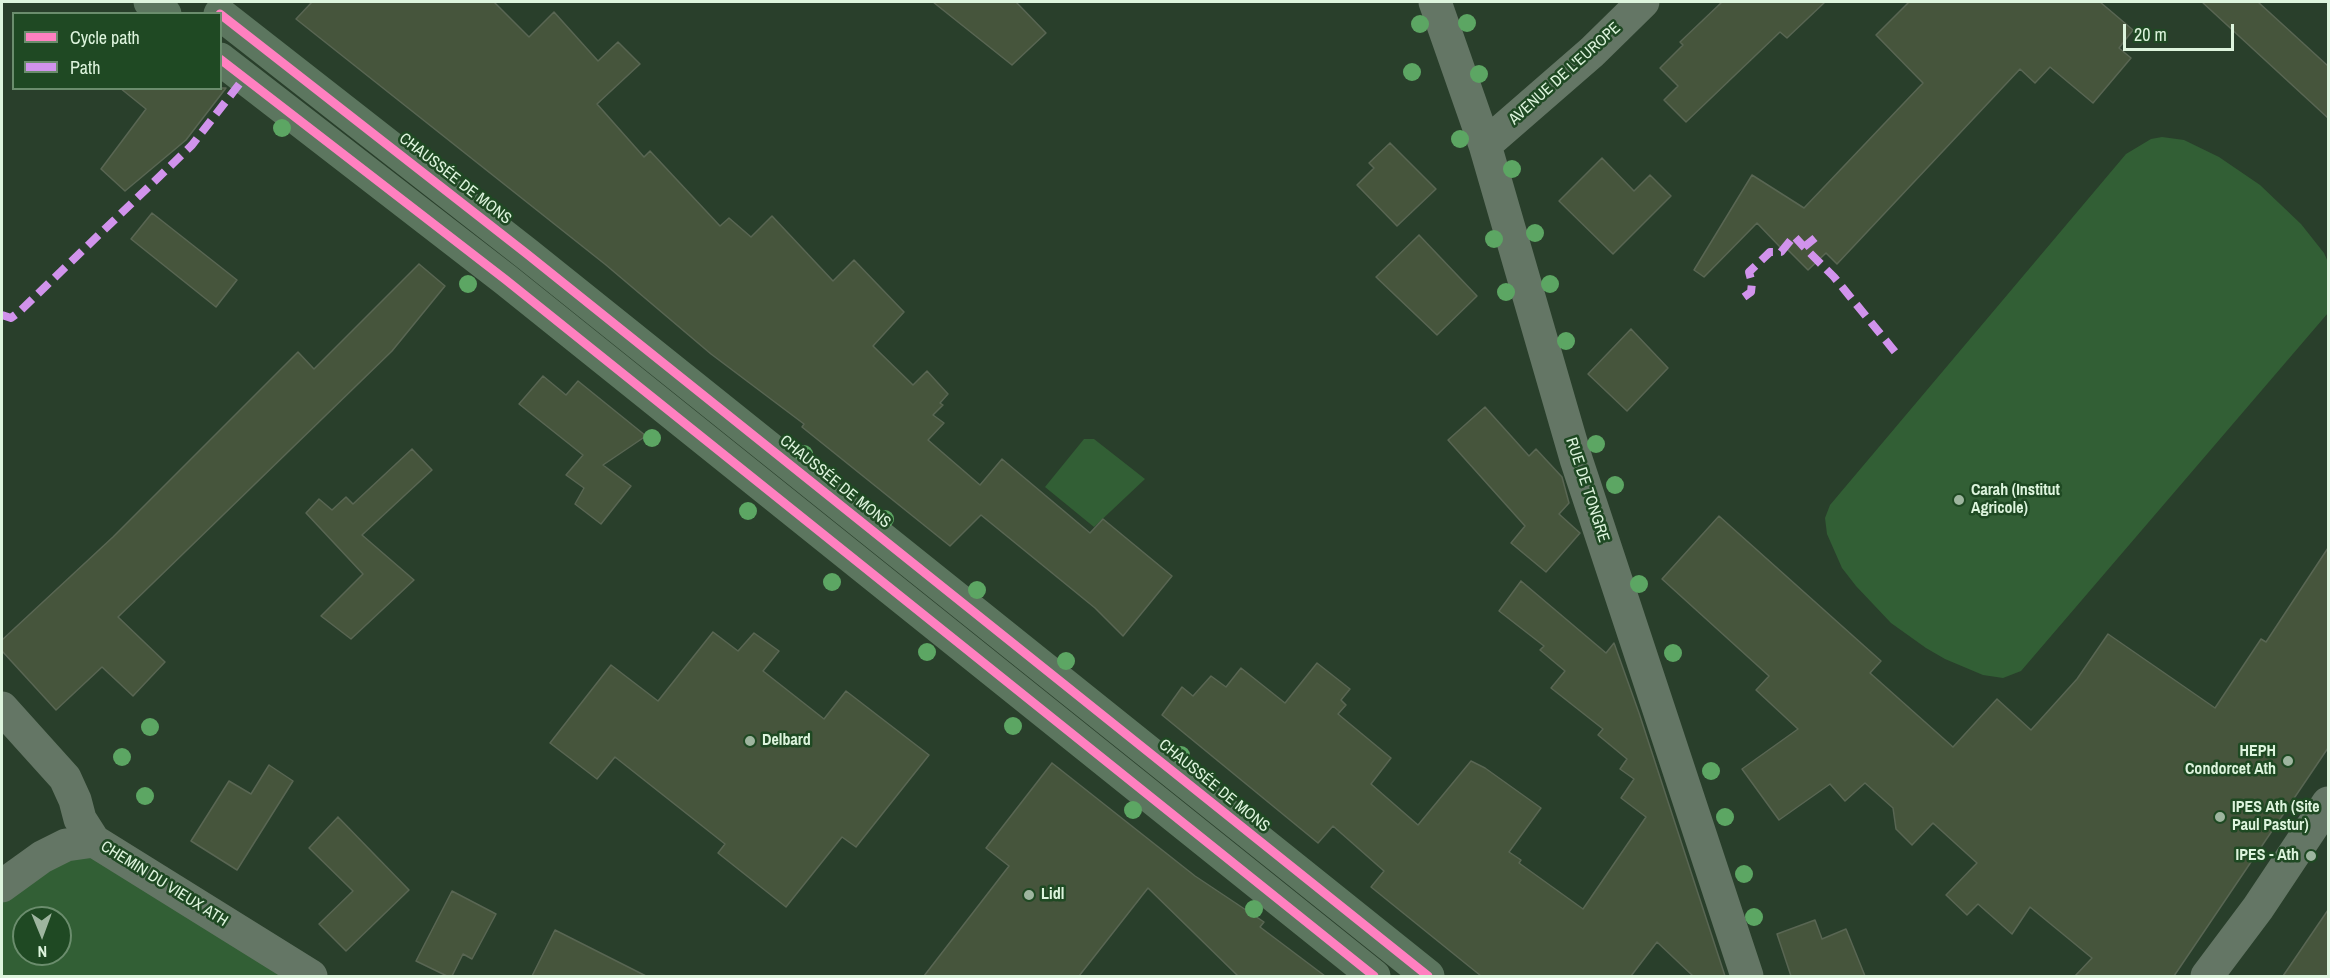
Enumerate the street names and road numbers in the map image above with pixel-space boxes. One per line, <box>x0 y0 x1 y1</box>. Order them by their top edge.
street label: AVENUE DE L'EUROPE <box>1505 19 1625 129</box>
street label: CHAUSSÉE DE MONS <box>395 129 515 229</box>
street label: CHAUSSÉE DE MONS <box>776 431 894 533</box>
street label: RUE DE TONGRE <box>1561 435 1613 545</box>
street label: CHAUSSÉE DE MONS <box>1155 735 1273 837</box>
street label: CHEMIN DU VIEUX ATH <box>97 837 231 931</box>

